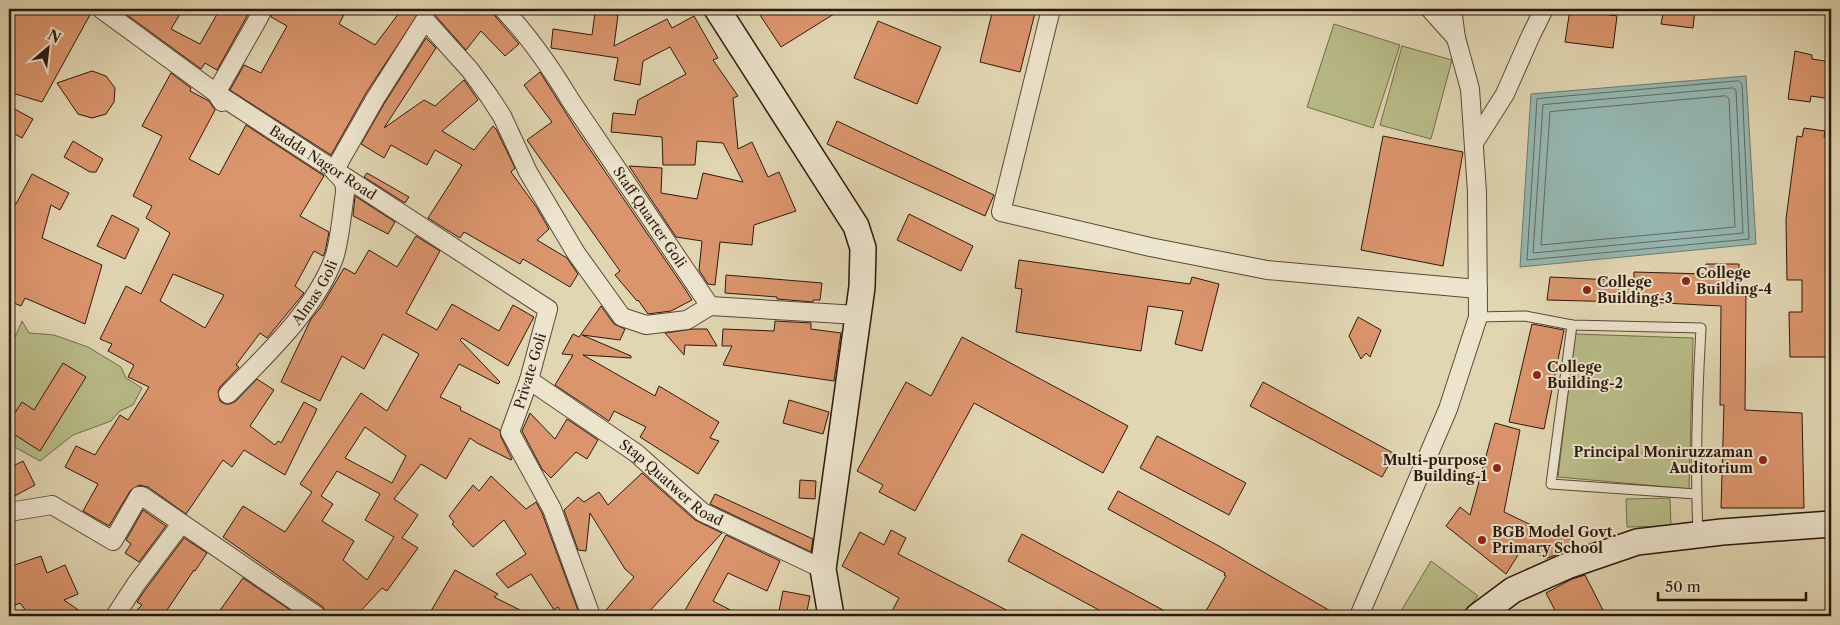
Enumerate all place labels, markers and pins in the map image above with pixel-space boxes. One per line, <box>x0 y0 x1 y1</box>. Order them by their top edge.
place label: College Building-4 <box>1696 264 1772 298</box>
place label: College Building-3 <box>1597 273 1673 307</box>
marker: College Building-4 <box>1680 275 1692 287</box>
marker: College Building-3 <box>1581 284 1593 296</box>
place label: College Building-2 <box>1547 358 1623 392</box>
marker: College Building-2 <box>1531 369 1543 381</box>
place label: Principal Moniruzzaman Auditorium <box>1574 443 1753 477</box>
place label: Multi-purpose Building-1 <box>1383 451 1488 485</box>
marker: Principal Moniruzzaman Auditorium <box>1757 454 1769 466</box>
marker: Multi-purpose Building-1 <box>1491 462 1503 474</box>
place label: BGB Model Govt. Primary School <box>1492 523 1616 557</box>
marker: BGB Model Govt. Primary School <box>1476 534 1488 546</box>

